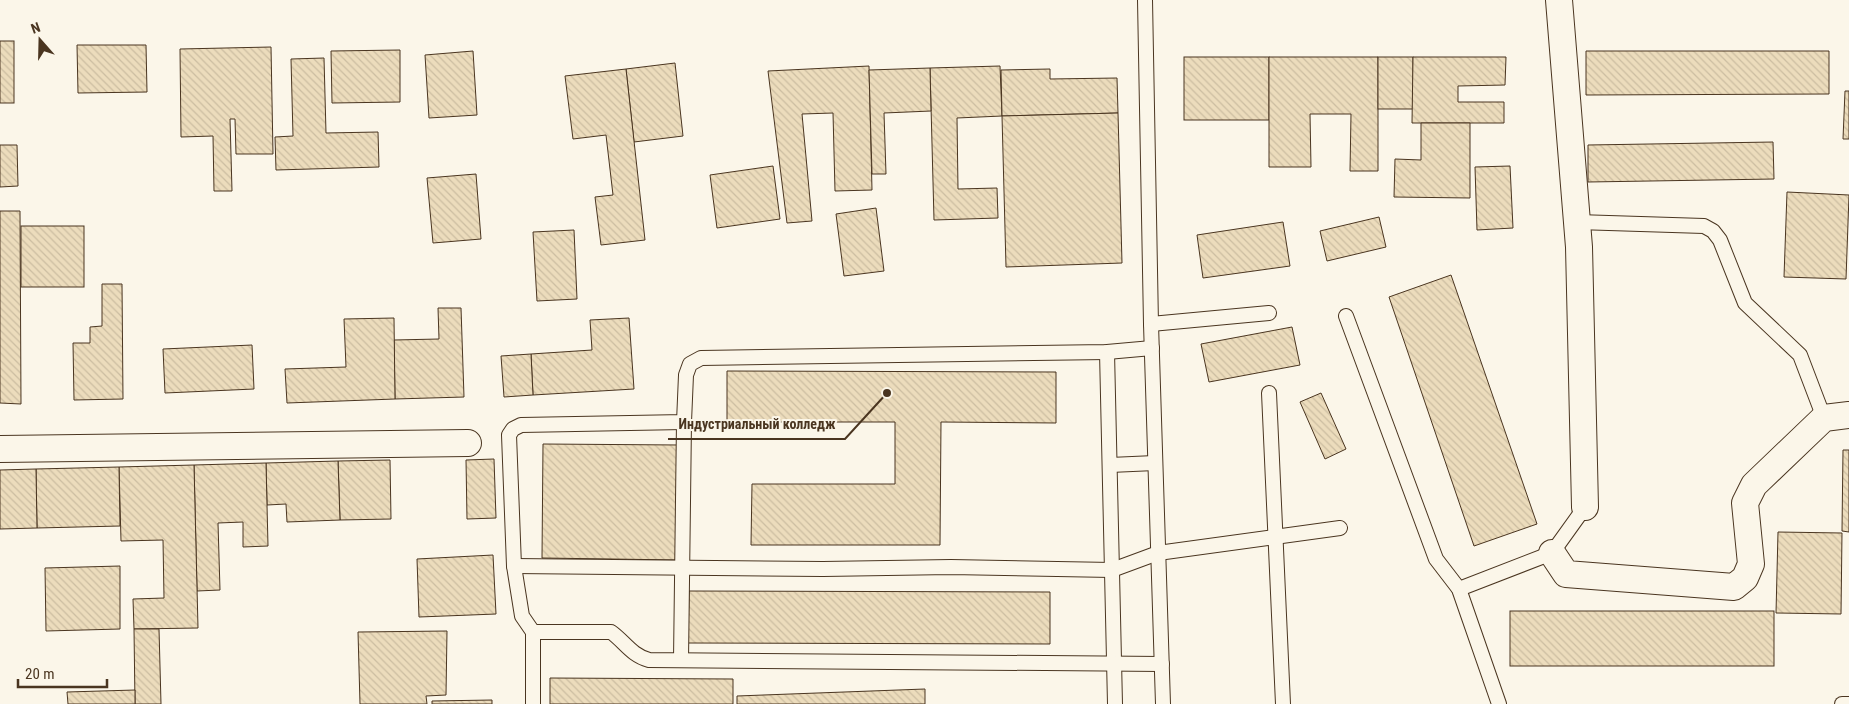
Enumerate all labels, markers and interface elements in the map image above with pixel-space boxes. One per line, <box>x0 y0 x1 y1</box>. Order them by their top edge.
north arrow <box>15 15 65 65</box>
text: N <box>29 19 42 37</box>
callout: Индустриальный колледж <box>668 410 845 439</box>
text: Индустриальный колледж <box>679 416 836 432</box>
scale bar <box>18 656 106 688</box>
text: 20 m <box>25 665 55 683</box>

